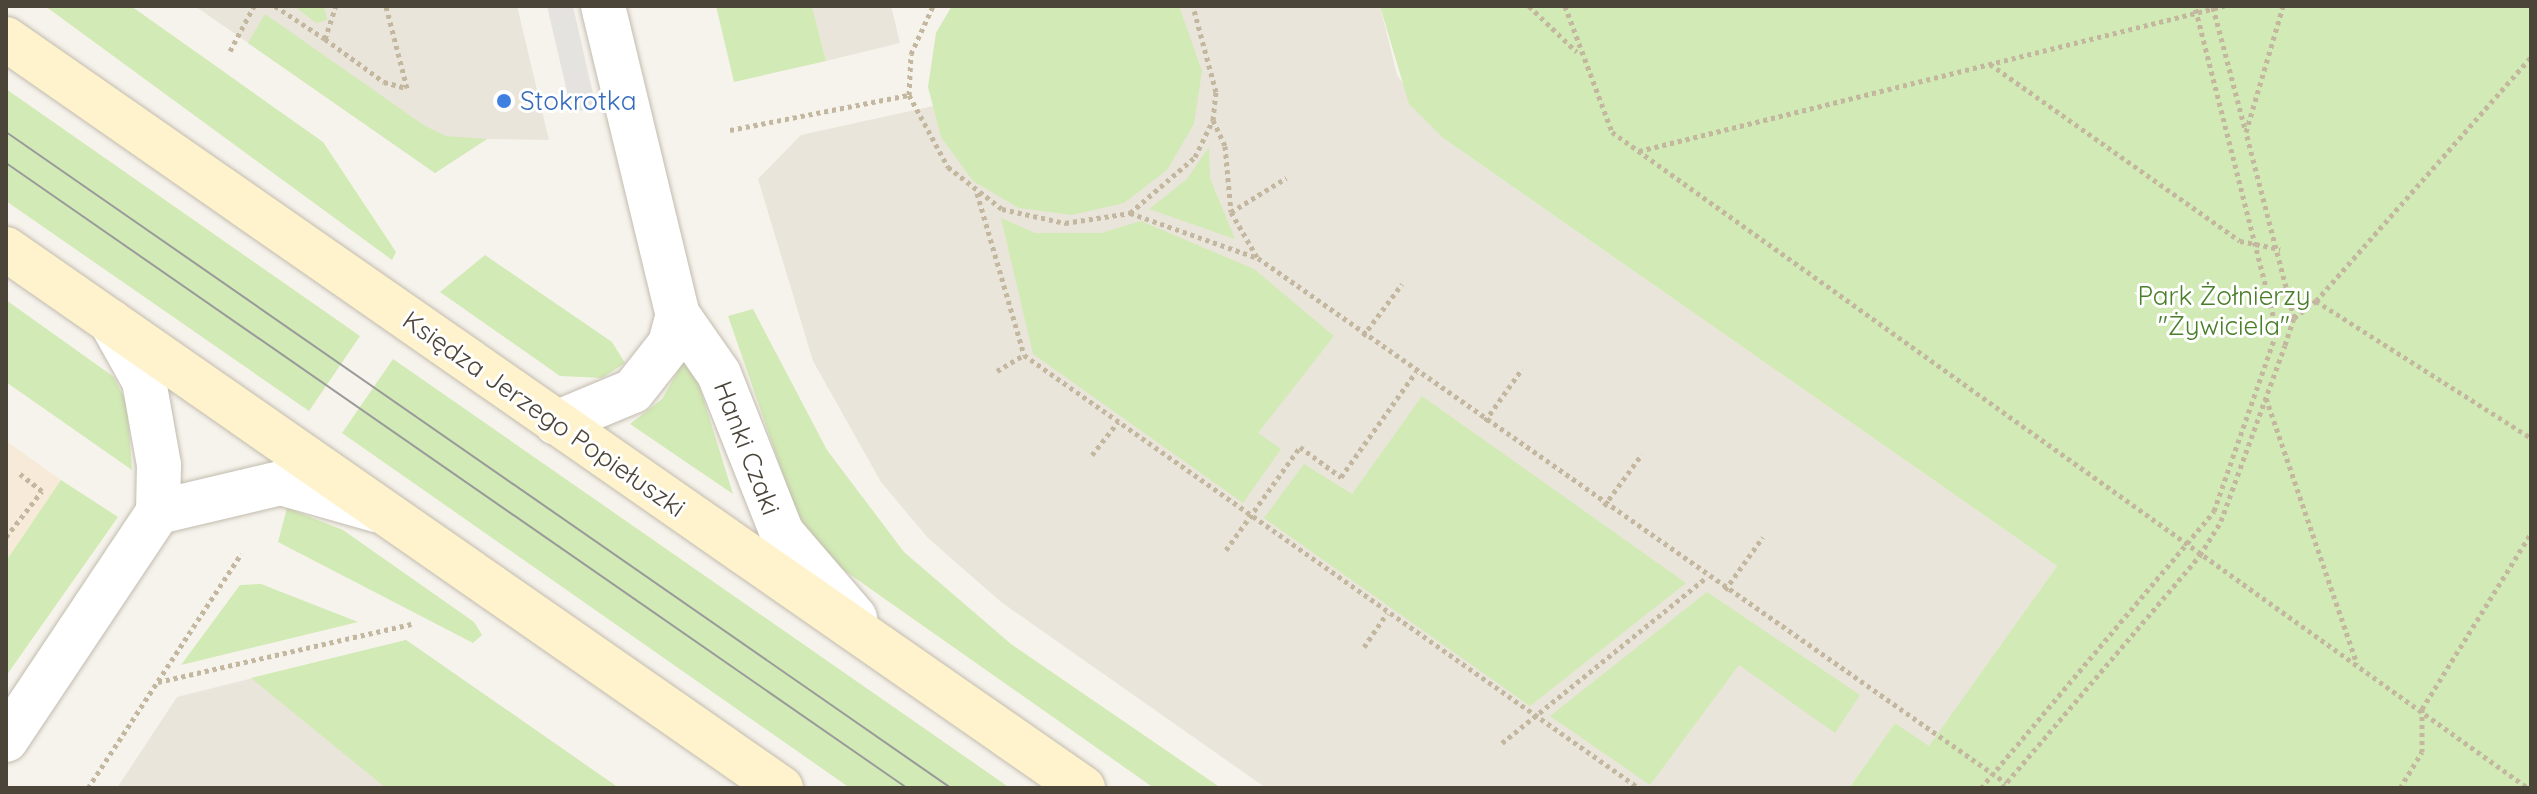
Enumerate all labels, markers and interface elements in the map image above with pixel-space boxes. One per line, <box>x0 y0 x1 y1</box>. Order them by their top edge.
place label: Stokrotka <box>520 85 636 117</box>
marker: Stokrotka <box>495 92 513 110</box>
park label: Park Żołnierzy "Żywiciela" <box>2137 280 2311 342</box>
street label: Księdza Jerzego Popiełuszki <box>397 304 691 524</box>
street label: Hanki Czaki <box>707 377 787 519</box>

